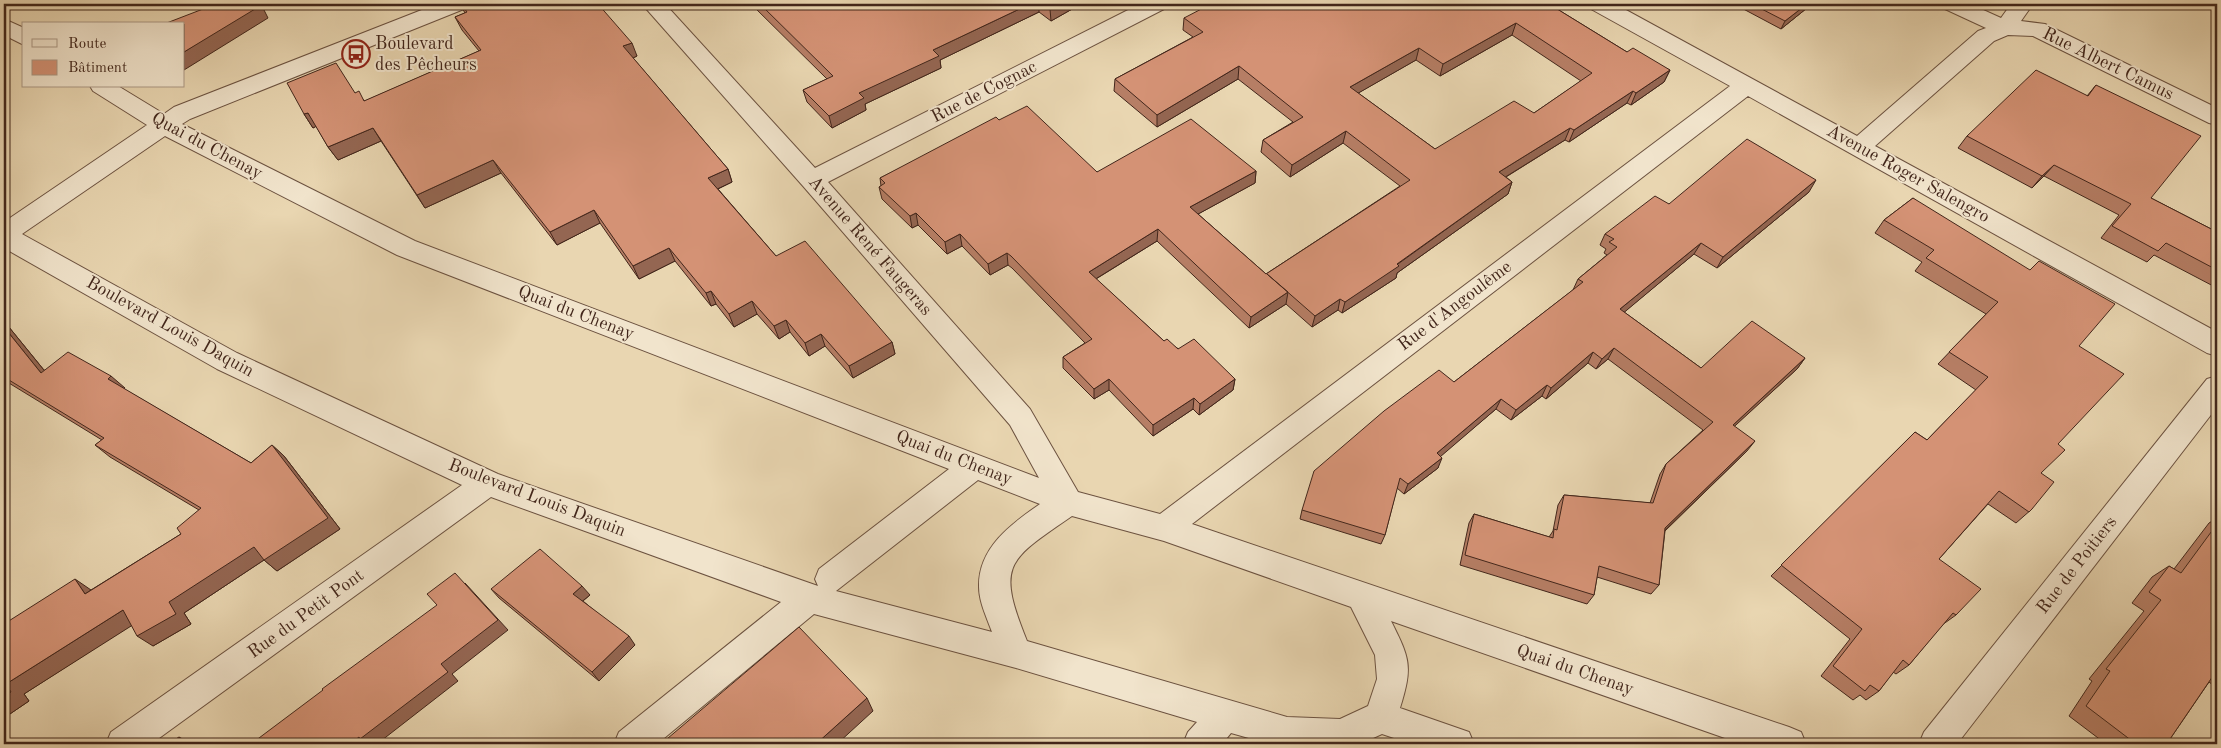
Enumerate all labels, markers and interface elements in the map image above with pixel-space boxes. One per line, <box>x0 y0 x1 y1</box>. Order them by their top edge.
legend <box>22 22 185 88</box>
street label: Rue Albert Camus <box>2040 24 2177 104</box>
place label: Boulevard des Pêcheurs <box>375 35 477 74</box>
text: Route <box>68 37 106 52</box>
bus stop icon: Boulevard des Pêcheurs <box>341 39 371 69</box>
street label: Rue de Cognac <box>928 58 1040 126</box>
text: Bâtiment <box>68 61 127 76</box>
street label: Quai du Chenay <box>148 109 266 183</box>
street label: Avenue Roger Salengro <box>1823 122 1993 226</box>
street label: Avenue René Faugeras <box>805 173 935 319</box>
street label: Rue d'Angoulême <box>1395 258 1515 354</box>
street label: Boulevard Louis Daquin <box>83 273 257 381</box>
street label: Quai du Chenay <box>515 283 637 344</box>
street label: Quai du Chenay <box>893 428 1015 489</box>
street label: Boulevard Louis Daquin <box>446 456 628 540</box>
street label: Rue de Poitiers <box>2034 513 2121 617</box>
street label: Rue du Petit Pont <box>245 566 367 662</box>
street label: Quai du Chenay <box>1514 641 1637 699</box>

